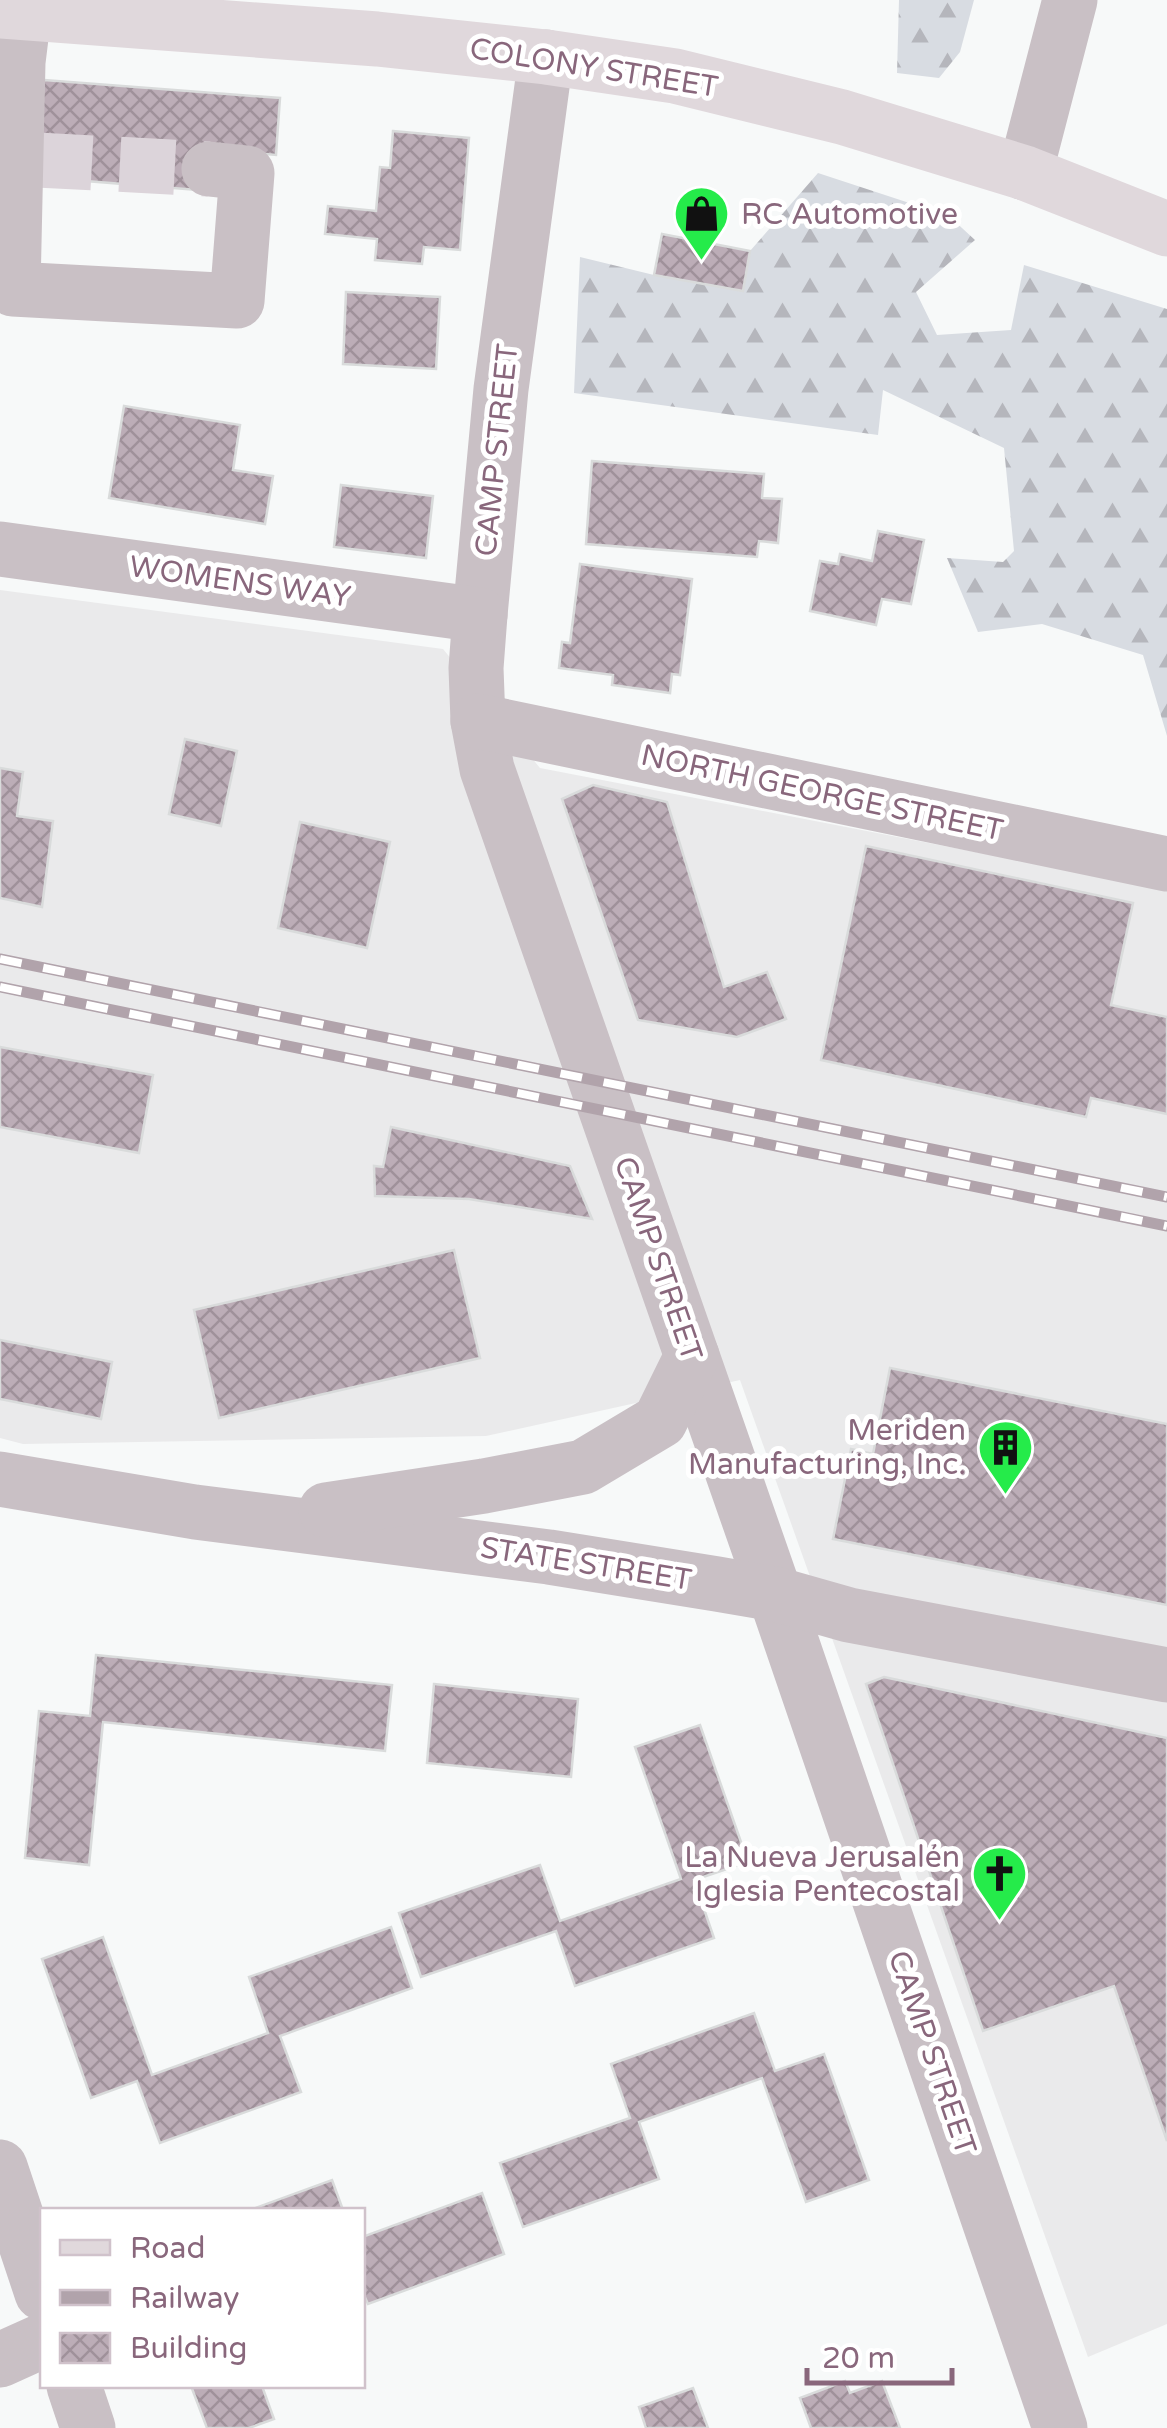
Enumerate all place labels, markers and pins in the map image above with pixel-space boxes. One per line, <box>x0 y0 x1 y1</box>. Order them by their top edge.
shop icon: RC Automotive <box>672 184 732 263</box>
place label: RC Automotive <box>741 196 958 233</box>
place label: Meriden Manufacturing, Inc. <box>688 1412 966 1483</box>
building icon: Meriden Manufacturing, Inc. <box>975 1417 1035 1496</box>
place label: La Nueva Jerusalén Iglesia Pentecostal <box>684 1839 960 1910</box>
church icon: La Nueva Jerusalén Iglesia Pentecostal <box>969 1844 1029 1923</box>

